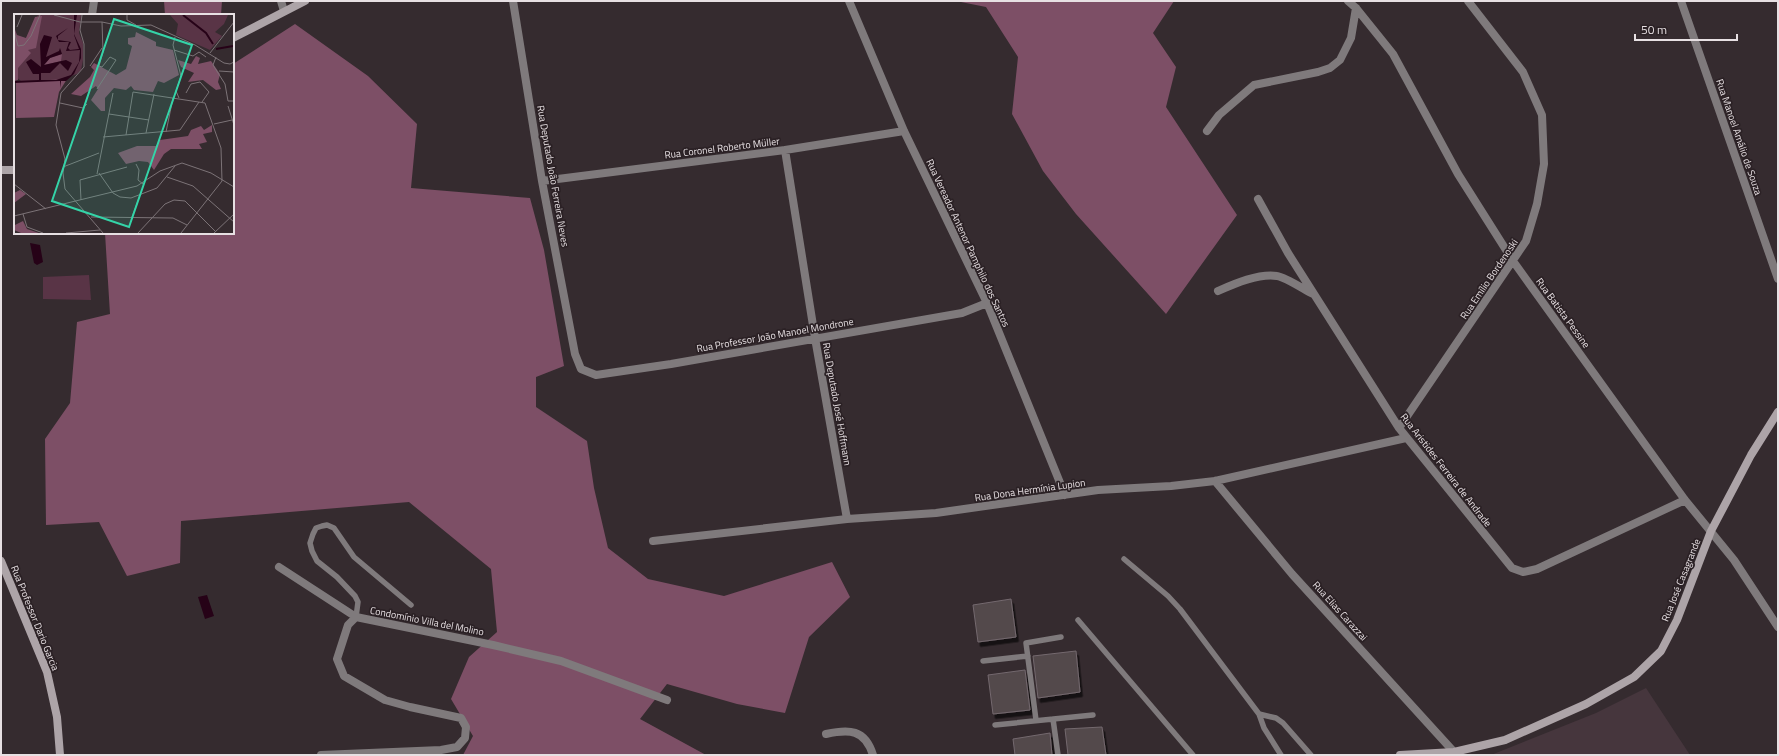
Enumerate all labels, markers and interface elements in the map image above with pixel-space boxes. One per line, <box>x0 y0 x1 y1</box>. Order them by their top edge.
inset map <box>14 14 234 234</box>
scale bar <box>1635 16 1737 42</box>
text: 50 m <box>1641 20 1667 39</box>
street label: Rua Manoel Amálio de Souza <box>1712 77 1766 197</box>
street label: Rua Deputado João Ferreira Neves <box>533 104 573 248</box>
street label: Rua Coronel Roberto Müller <box>664 133 781 163</box>
street label: Rua Vereador Antenor Pamphilo dos Santos <box>922 157 1014 330</box>
street label: Rua Emílio Bordenoski <box>1456 236 1522 322</box>
street label: Rua Batista Pessine <box>1532 275 1594 351</box>
street label: Rua Professor João Manoel Mondrone <box>695 314 855 356</box>
street label: Rua Deputado José Hoffmann <box>819 341 855 467</box>
street label: Rua Aristides Ferreira de Andrade <box>1397 410 1495 530</box>
street label: Rua Dona Hermínia Lupion <box>974 475 1086 505</box>
street label: Rua José Casagrande <box>1658 536 1704 624</box>
street label: Rua Professor Dario Garcia <box>7 563 63 673</box>
street label: Rua Elias Carazzai <box>1309 578 1371 644</box>
street label: Condomínio Villa del Molino <box>369 603 485 639</box>

